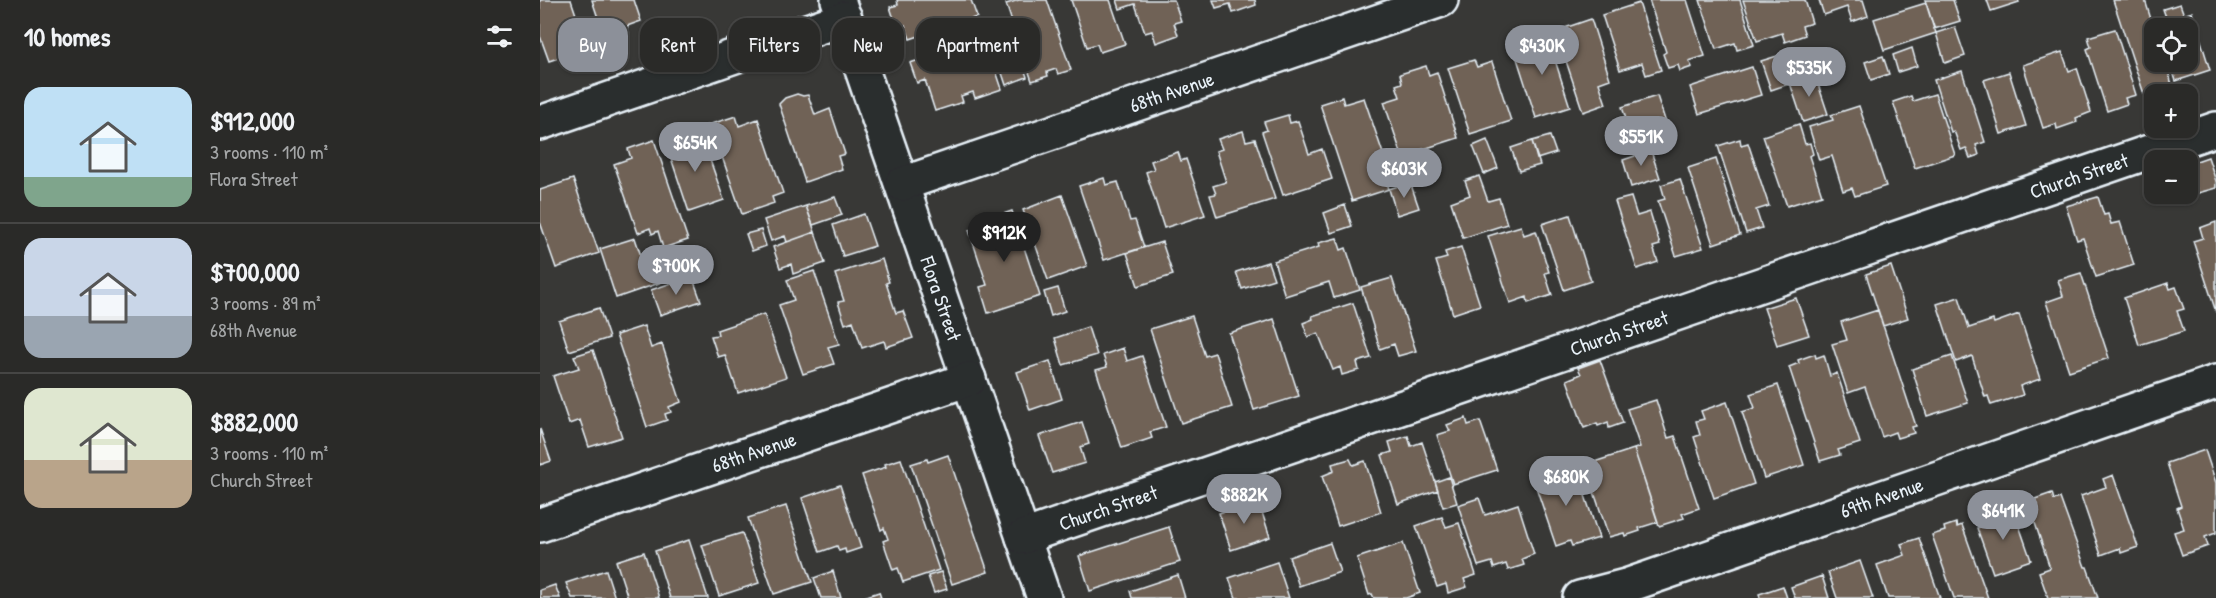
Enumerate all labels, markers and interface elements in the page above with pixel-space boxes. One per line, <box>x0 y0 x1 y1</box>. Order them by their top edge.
chip: Buy <box>558 18 628 72</box>
chip: Rent <box>640 18 717 72</box>
chip: Filters <box>729 18 820 72</box>
chip: New <box>832 18 904 72</box>
chip: Apartment <box>916 18 1040 72</box>
map controls <box>2144 18 2198 204</box>
button: locate <box>2144 18 2198 72</box>
text: 10 homes <box>24 19 111 54</box>
icon: filters <box>483 20 516 53</box>
pin: $430K <box>1500 25 1584 76</box>
text: $430K <box>1519 31 1565 58</box>
pin: $535K <box>1767 47 1851 98</box>
text: $535K <box>1786 53 1832 80</box>
street label: 68th Avenue <box>1126 65 1217 118</box>
button: + <box>2144 84 2198 138</box>
text: $912,000 <box>210 103 295 138</box>
icon: home <box>72 111 144 183</box>
pin: $551K <box>1599 116 1683 167</box>
pin: $654K <box>653 122 737 173</box>
text: $551K <box>1619 122 1663 149</box>
text: $654K <box>673 128 717 155</box>
text: 3 rooms · 110 m² <box>210 138 328 165</box>
street label: Church Street <box>2026 146 2133 205</box>
pin: $603K <box>1362 148 1446 199</box>
button: − <box>2144 150 2198 204</box>
text: $603K <box>1381 154 1427 181</box>
text: Flora Street <box>210 165 298 192</box>
pin: $912K <box>962 212 1046 263</box>
text: $912K <box>982 218 1026 245</box>
pin: $700K <box>634 245 718 296</box>
text: $700K <box>652 251 700 278</box>
street label: Flora Street <box>914 252 969 345</box>
text: $700,000 <box>210 254 300 289</box>
icon: home <box>72 262 144 334</box>
text: 3 rooms · 89 m² <box>210 289 321 316</box>
street label: Church Street <box>1566 303 1673 362</box>
text: 68th Avenue <box>210 316 297 343</box>
text: $882,000 <box>210 404 298 439</box>
icon: home <box>72 412 144 484</box>
street label: 68th Avenue <box>708 425 799 479</box>
text: 3 rooms · 110 m² <box>210 439 328 466</box>
pin: $680K <box>1524 456 1608 507</box>
text: $680K <box>1543 462 1589 489</box>
text: Church Street <box>210 466 312 493</box>
street label: 69th Avenue <box>1836 470 1927 524</box>
pin: $882K <box>1202 474 1286 525</box>
street label: Church Street <box>1055 478 1162 537</box>
text: $882K <box>1220 480 1268 507</box>
pin: $641K <box>1961 490 2045 541</box>
text: $641K <box>1981 496 2025 523</box>

